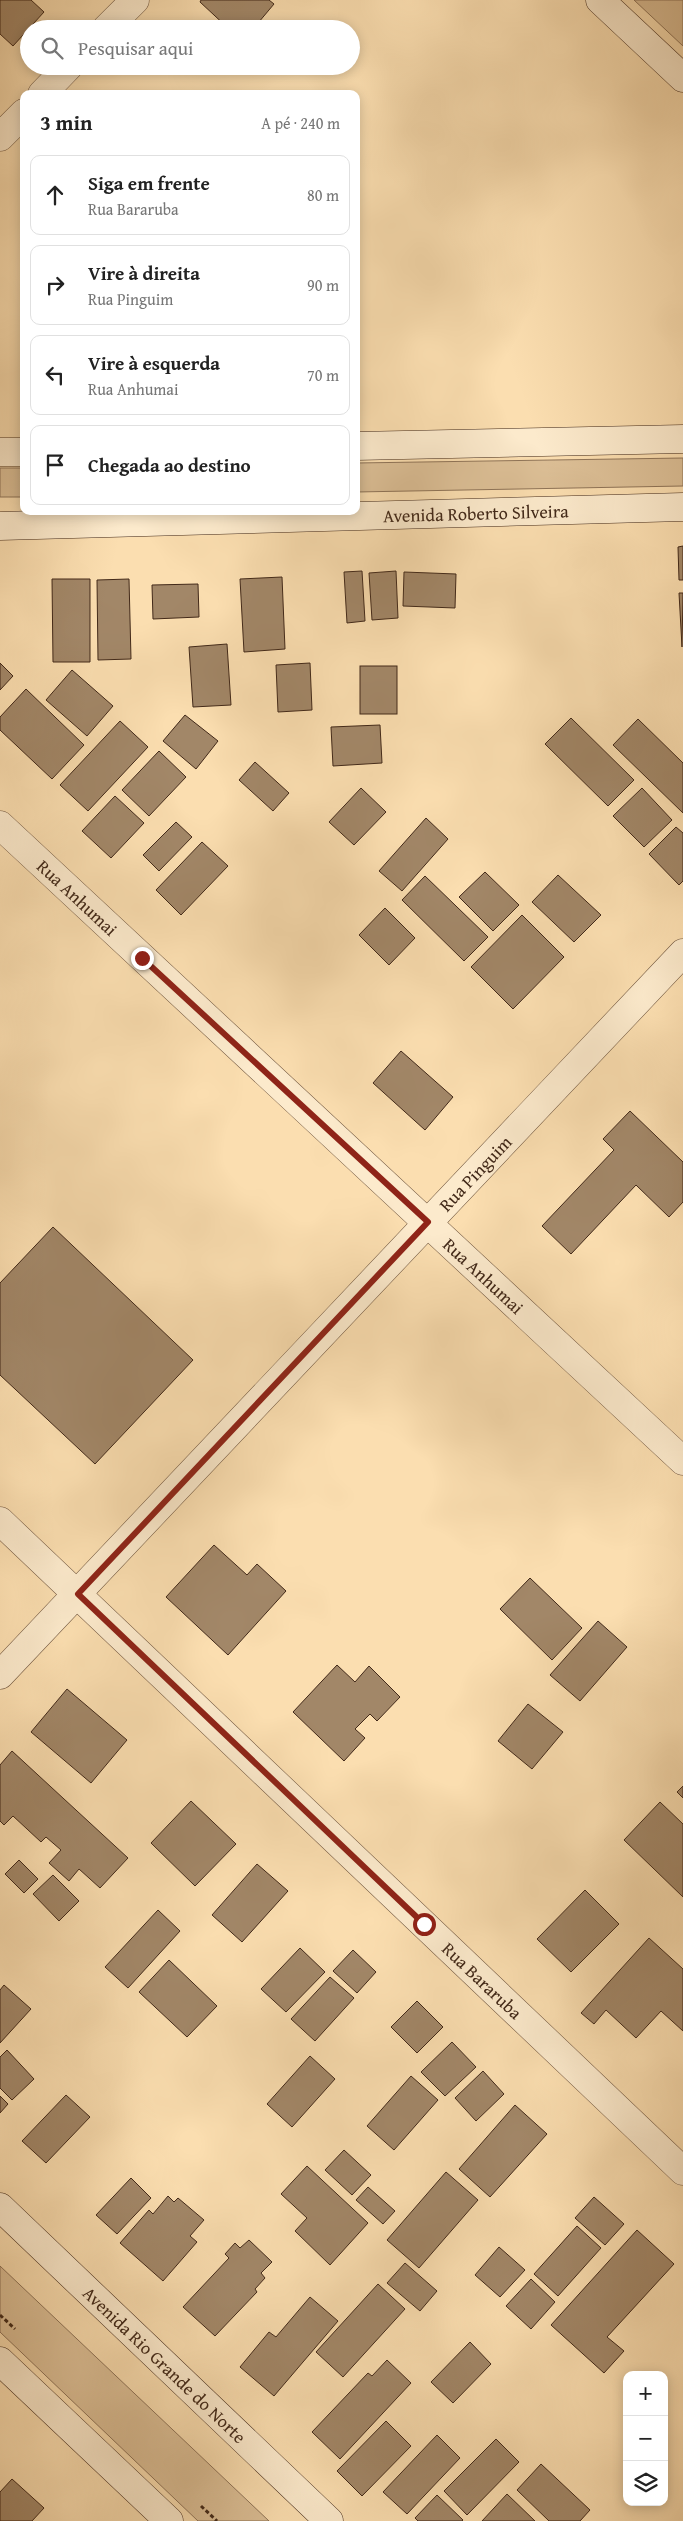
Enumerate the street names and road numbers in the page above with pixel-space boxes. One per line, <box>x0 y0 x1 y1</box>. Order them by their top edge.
street label: Avenida Roberto Silveira <box>383 497 569 529</box>
street label: Rua Anhumai <box>31 853 124 942</box>
street label: Rua Pinguim <box>432 1129 518 1217</box>
street label: Rua Anhumai <box>437 1231 530 1320</box>
street label: Rua Bararuba <box>436 1935 529 2025</box>
street label: Avenida Rio Grande do Norte <box>77 2280 253 2449</box>

